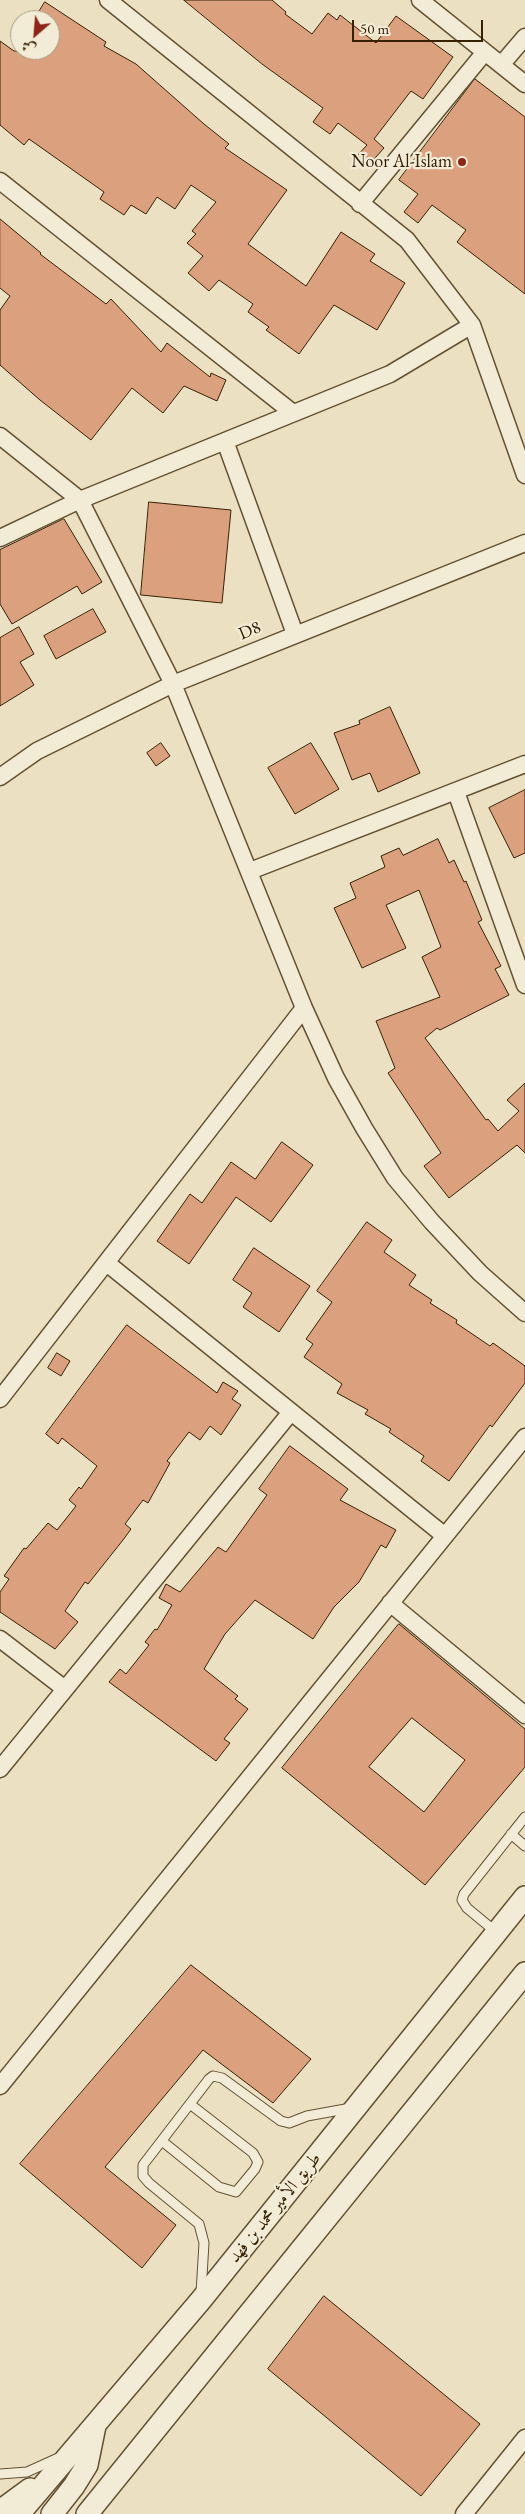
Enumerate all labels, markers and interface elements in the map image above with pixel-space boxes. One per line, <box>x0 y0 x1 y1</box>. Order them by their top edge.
north arrow <box>10 10 60 60</box>
scale bar <box>355 10 486 42</box>
text: 50 m <box>360 19 389 38</box>
text: ش <box>18 36 39 59</box>
place label: Noor Al-Islam <box>351 151 452 173</box>
marker: Noor Al-Islam <box>456 156 468 168</box>
street label: D8 <box>236 617 264 645</box>
street label: طريق الأمير محمد بن فهد <box>224 2149 326 2267</box>

